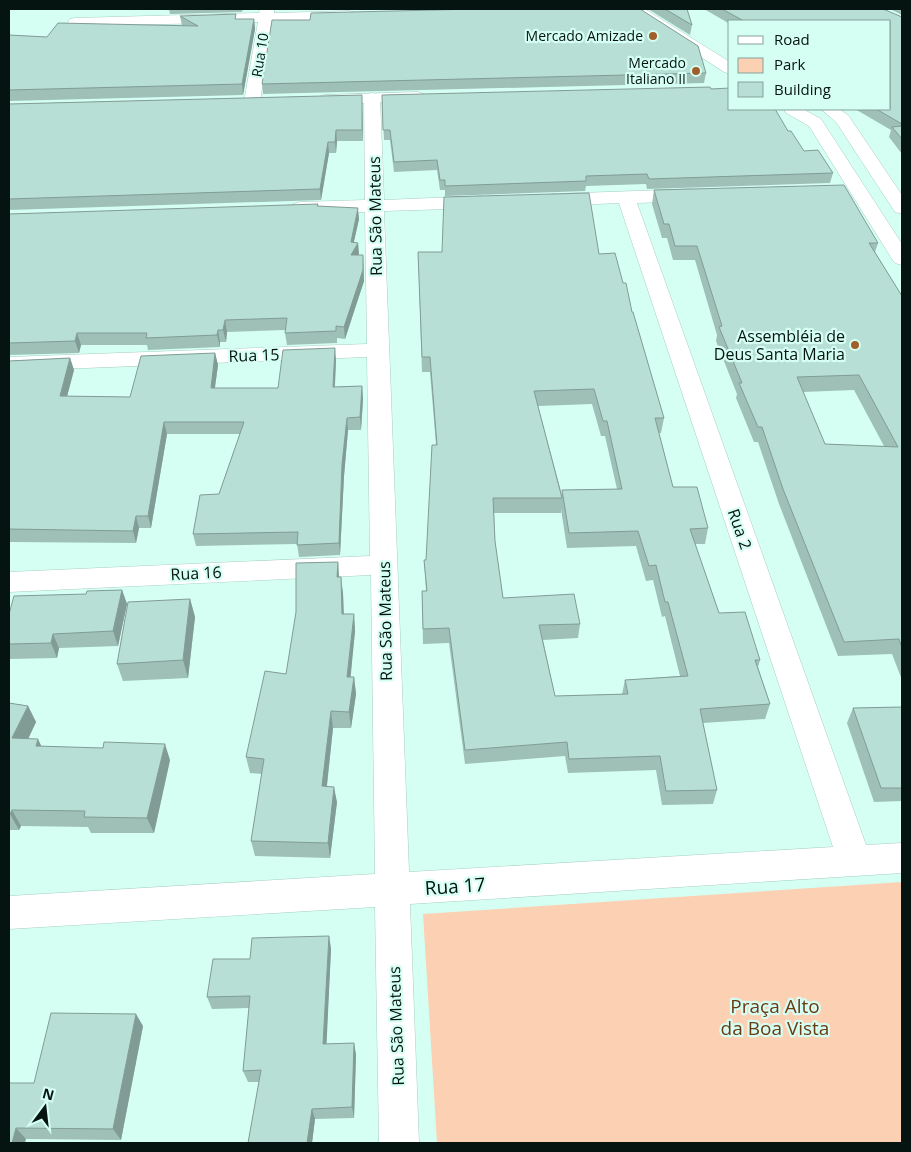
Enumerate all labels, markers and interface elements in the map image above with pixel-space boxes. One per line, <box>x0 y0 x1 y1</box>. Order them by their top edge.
legend <box>728 20 891 110</box>
place label: Mercado Amizade <box>526 26 643 45</box>
text: Road <box>774 29 810 49</box>
marker: Mercado Amizade <box>647 30 659 42</box>
street label: Rua 10 <box>247 31 272 78</box>
place label: Mercado Italiano II <box>626 53 686 88</box>
text: Park <box>774 54 805 74</box>
marker: Mercado Italiano II <box>690 65 702 77</box>
text: Building <box>774 79 831 99</box>
street label: Rua São Mateus <box>363 156 387 276</box>
place label: Assembléia de Deus Santa Maria <box>714 325 845 365</box>
marker: Assembléia de Deus Santa Maria <box>849 339 861 351</box>
street label: Rua 15 <box>228 343 280 367</box>
street label: Rua 2 <box>723 506 757 552</box>
street label: Rua 16 <box>170 561 222 585</box>
street label: Rua São Mateus <box>373 561 397 681</box>
street label: Rua 17 <box>424 871 486 901</box>
street label: Rua São Mateus <box>383 966 409 1086</box>
park label: Praça Alto da Boa Vista <box>721 993 829 1041</box>
north arrow <box>20 1082 70 1132</box>
text: N <box>41 1083 56 1105</box>

